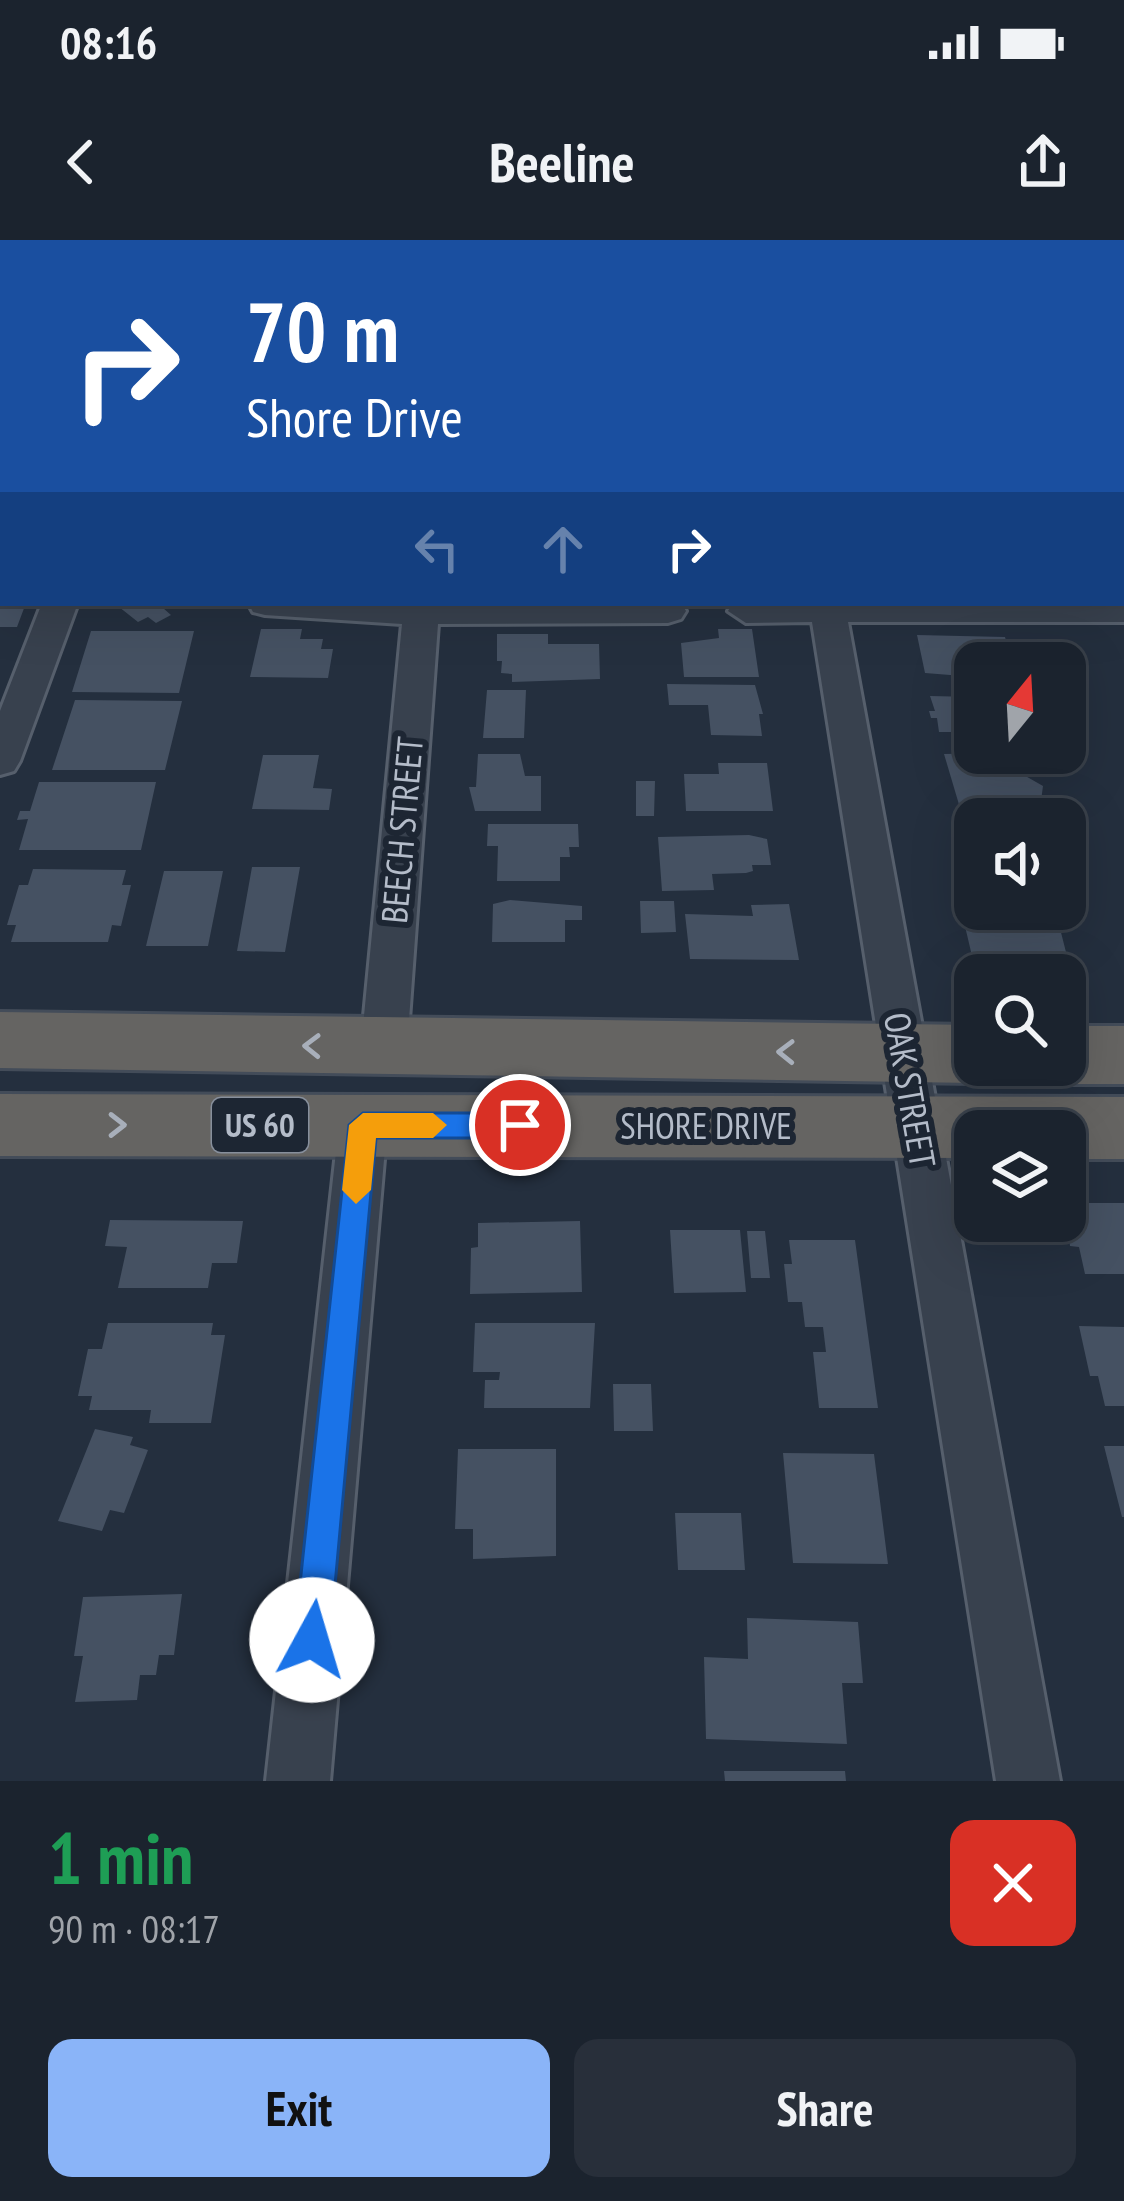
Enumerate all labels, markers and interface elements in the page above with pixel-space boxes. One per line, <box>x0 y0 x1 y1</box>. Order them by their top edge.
text: 08:16 <box>60 13 157 71</box>
text: Beeline <box>489 127 635 197</box>
icon: back <box>48 129 114 195</box>
icon: share <box>1010 129 1076 195</box>
text: 70 m <box>246 276 399 385</box>
icon: right <box>48 288 204 444</box>
text: Shore Drive <box>246 382 463 452</box>
icon: left <box>404 516 470 582</box>
icon: ahead <box>530 516 596 582</box>
icon: right <box>656 516 722 582</box>
north arrow <box>954 642 1086 774</box>
map controls <box>954 642 1086 1242</box>
street label: BEECH STREET <box>370 735 433 925</box>
button: sound <box>954 798 1086 930</box>
button: search <box>954 954 1086 1086</box>
street label: OAK STREET <box>874 1009 947 1171</box>
one-way arrow <box>302 1033 320 1059</box>
one-way arrow <box>776 1040 795 1066</box>
pin <box>469 1074 571 1176</box>
icon: arrive <box>487 1092 553 1158</box>
road number: US 60 <box>212 1098 308 1152</box>
street label: SHORE DRIVE <box>620 1102 792 1149</box>
button: layers <box>954 1110 1086 1242</box>
one-way arrow <box>109 1112 127 1138</box>
position arrow <box>249 1577 375 1703</box>
text: 1 min <box>48 1811 193 1904</box>
button: close <box>950 1820 1076 1946</box>
text: 90 m · 08:17 <box>48 1903 220 1954</box>
button: Exit <box>48 2039 550 2177</box>
button: Share <box>574 2039 1076 2177</box>

